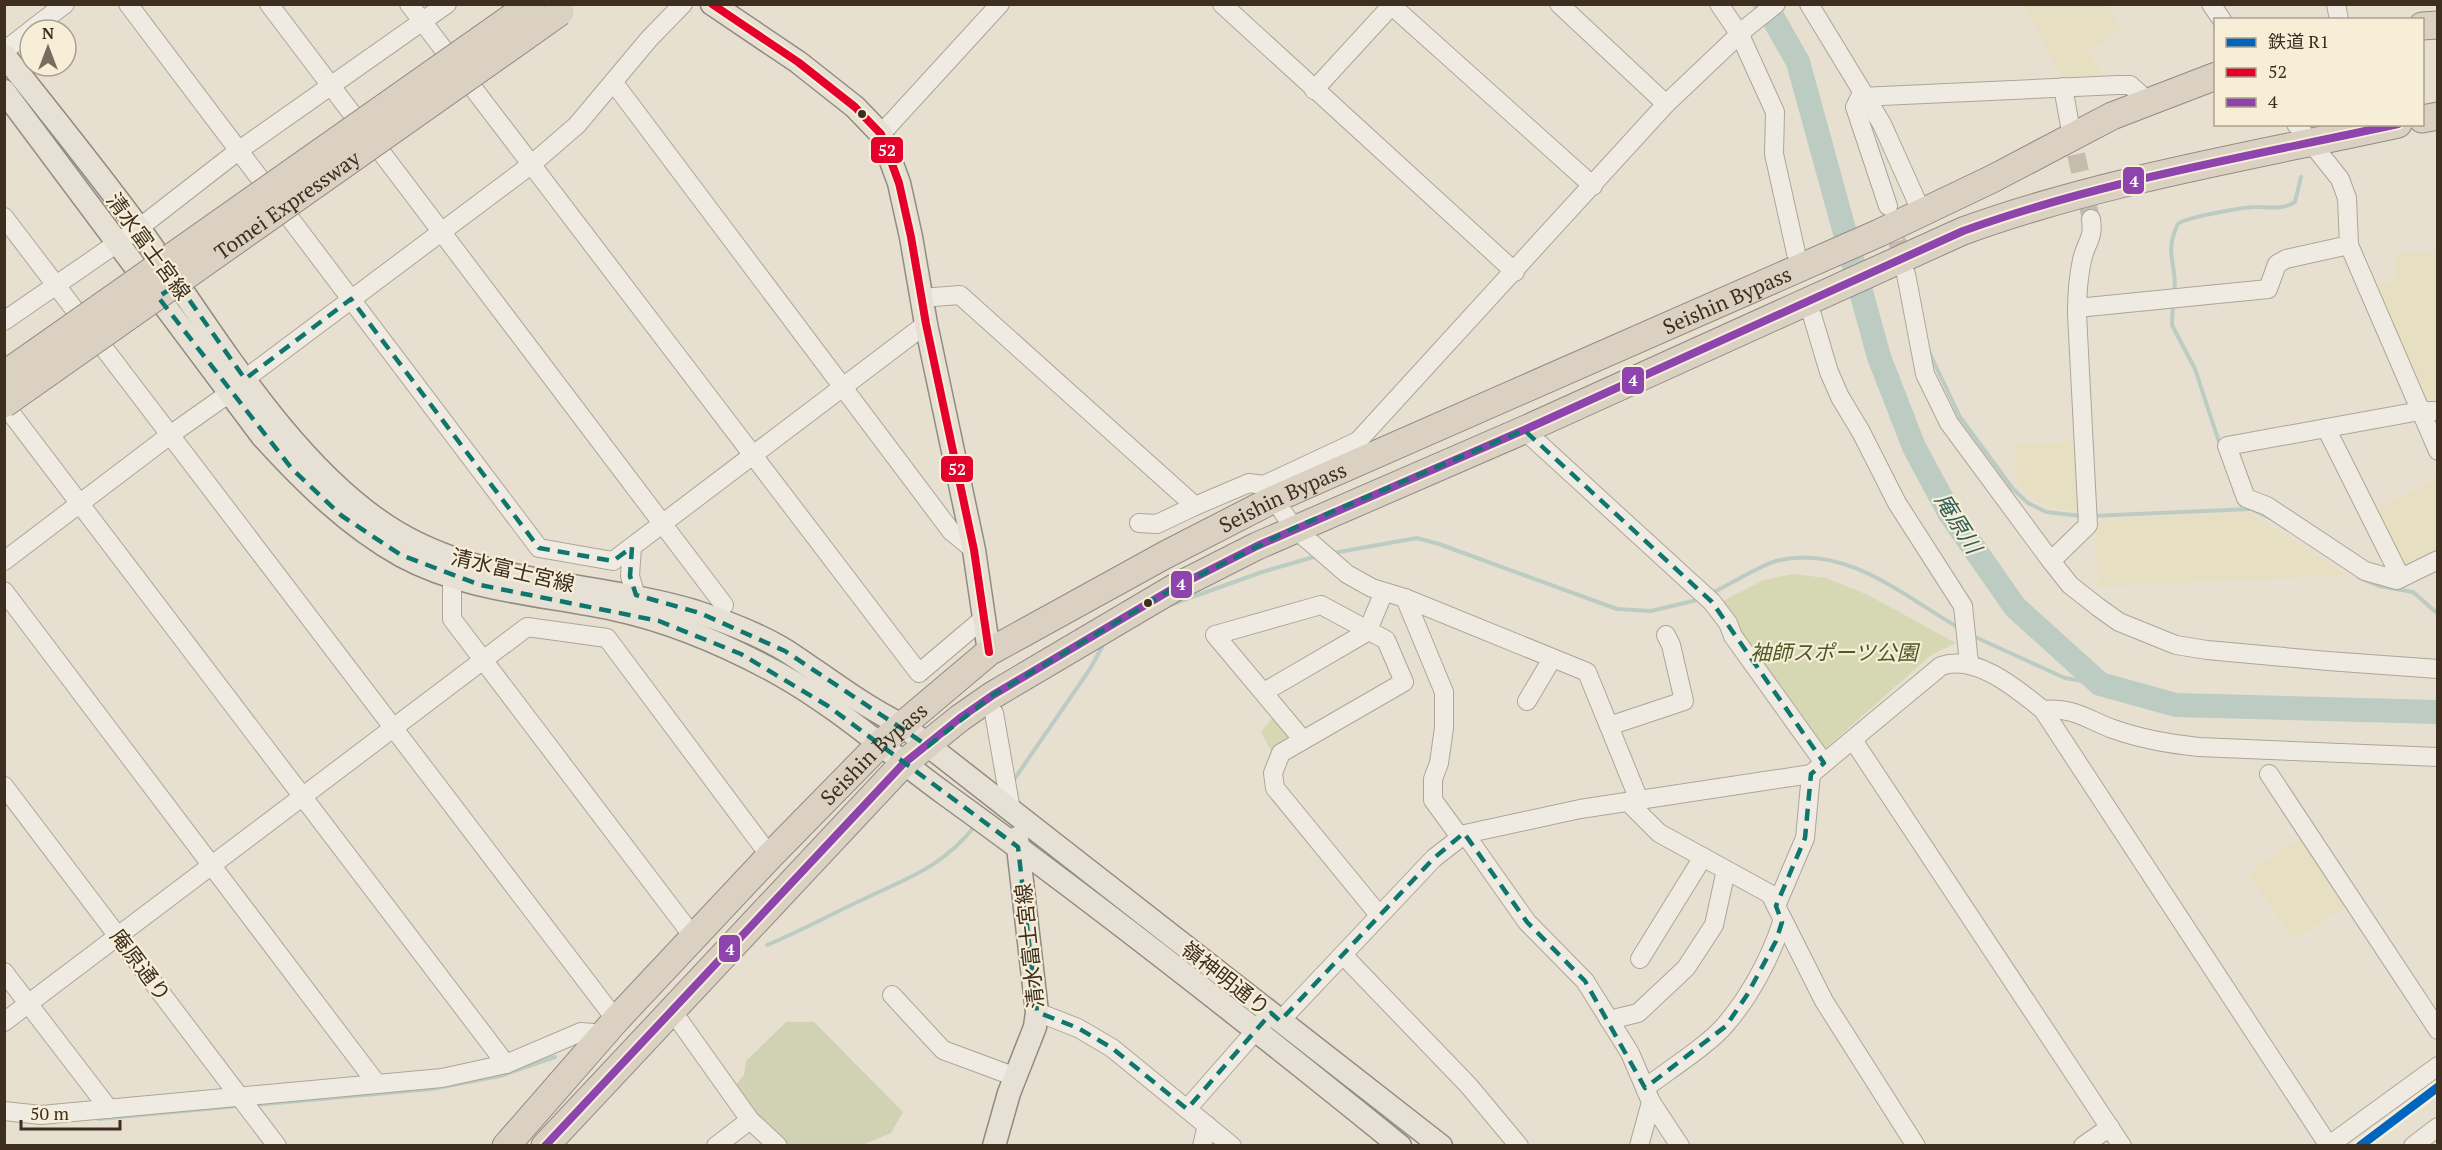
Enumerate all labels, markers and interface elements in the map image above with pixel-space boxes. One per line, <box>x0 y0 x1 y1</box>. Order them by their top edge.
north arrow <box>18 18 78 78</box>
legend <box>2214 18 2424 126</box>
text: N <box>42 22 54 44</box>
text: 鉄道 R1 <box>2268 29 2329 53</box>
text: 52 <box>2268 59 2287 83</box>
text: 4 <box>2268 89 2278 113</box>
unlabelled marker <box>856 108 868 120</box>
line badge: 52 <box>870 136 904 164</box>
text: 52 <box>878 139 896 161</box>
street label: Tomei Expressway <box>208 143 365 266</box>
line badge: 4 <box>2122 166 2145 195</box>
text: 4 <box>2129 170 2139 192</box>
street label: 清水富士宮線 <box>101 187 197 305</box>
street label: Seishin Bypass <box>1658 259 1795 340</box>
line badge: 4 <box>1621 366 1645 395</box>
text: 4 <box>1628 369 1638 391</box>
line badge: 52 <box>940 455 974 483</box>
street label: Seishin Bypass <box>1214 455 1351 539</box>
text: 52 <box>948 458 966 480</box>
water label: 庵原川 <box>1929 487 1990 560</box>
street label: 清水富士宮線 <box>448 542 578 598</box>
line badge: 4 <box>1170 570 1193 599</box>
text: 4 <box>1176 573 1186 595</box>
unlabelled marker <box>1142 597 1154 609</box>
park label: 袖師スポーツ公園 <box>1750 638 1921 666</box>
street label: Seishin Bypass <box>814 696 933 811</box>
street label: 清水富士宮線 <box>1008 882 1050 1010</box>
street label: 庵原通り <box>105 923 177 1007</box>
line badge: 4 <box>718 934 741 963</box>
street label: 嶺神明通り <box>1176 935 1276 1021</box>
text: 4 <box>725 938 735 960</box>
scale bar <box>21 1093 120 1131</box>
text: 50 m <box>30 1101 70 1125</box>

